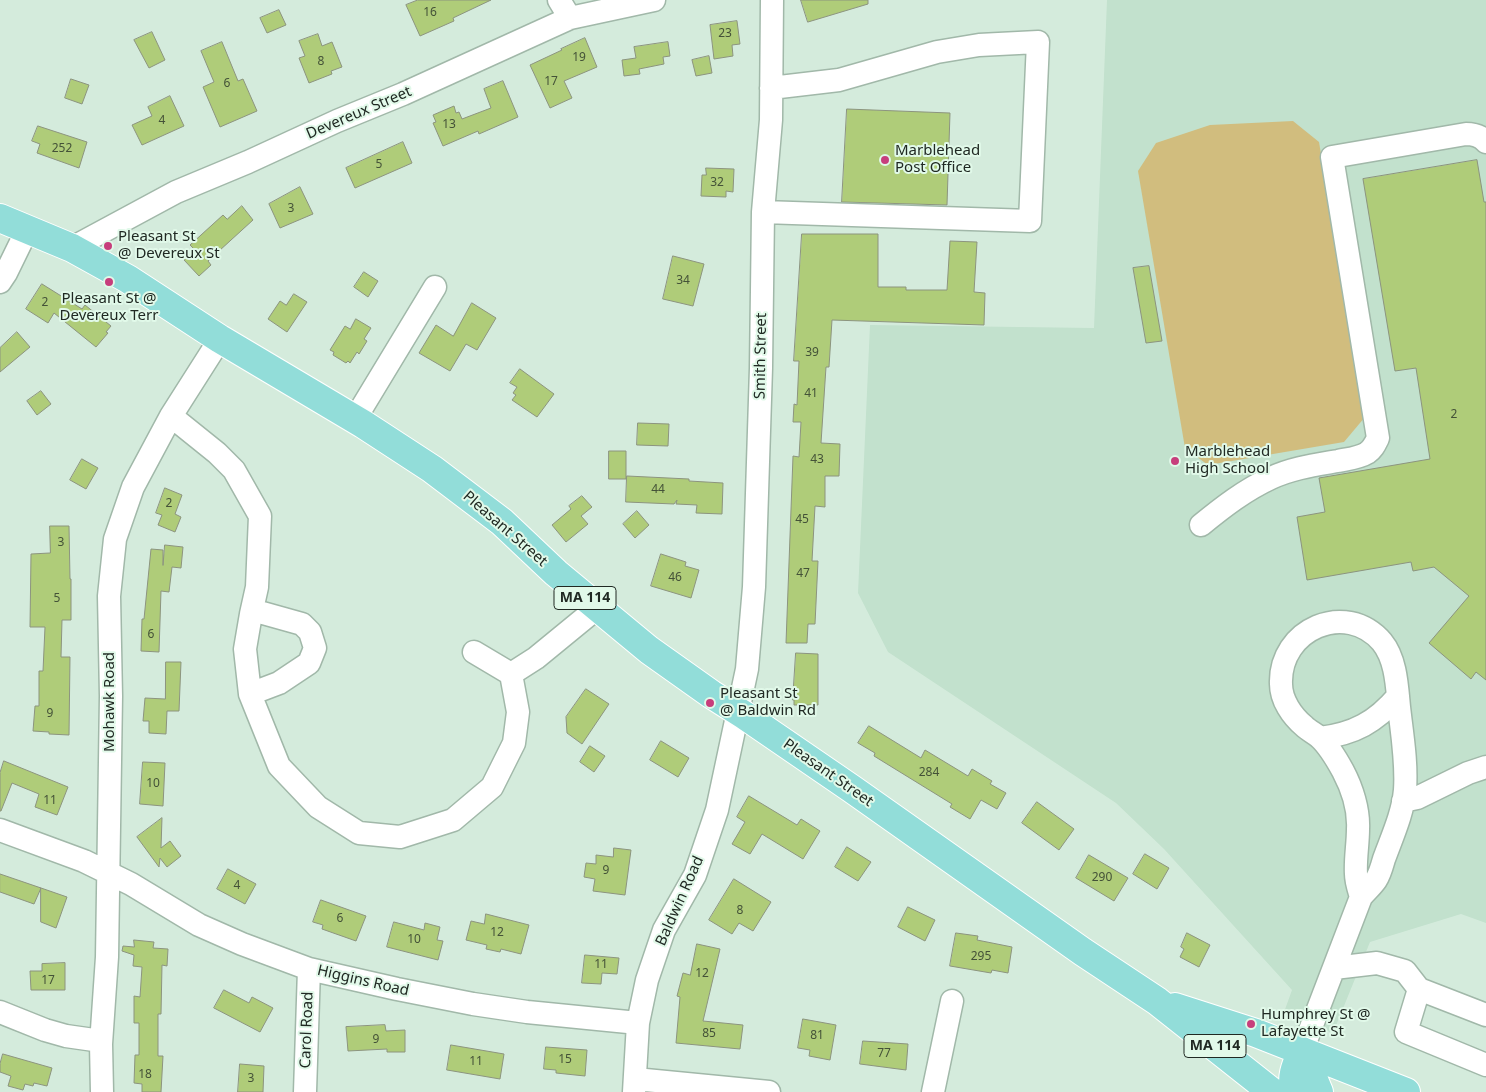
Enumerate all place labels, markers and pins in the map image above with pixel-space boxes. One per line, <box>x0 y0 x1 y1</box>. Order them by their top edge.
place label: Marblehead Post Office <box>895 142 980 177</box>
marker: Marblehead Post Office <box>879 154 891 166</box>
place label: Pleasant St @ Devereux St <box>118 228 220 263</box>
marker: Pleasant St @ Devereux St <box>102 240 114 252</box>
marker: Pleasant St @ Devereux Terr <box>103 276 115 288</box>
place label: Pleasant St @ Devereux Terr <box>60 290 158 325</box>
place label: Marblehead High School <box>1185 443 1270 478</box>
marker: Marblehead High School <box>1169 455 1181 467</box>
place label: Pleasant St @ Baldwin Rd <box>720 685 816 720</box>
marker: Pleasant St @ Baldwin Rd <box>704 697 716 709</box>
place label: Humphrey St @ Lafayette St <box>1261 1006 1371 1041</box>
marker: Humphrey St @ Lafayette St <box>1245 1018 1257 1030</box>

